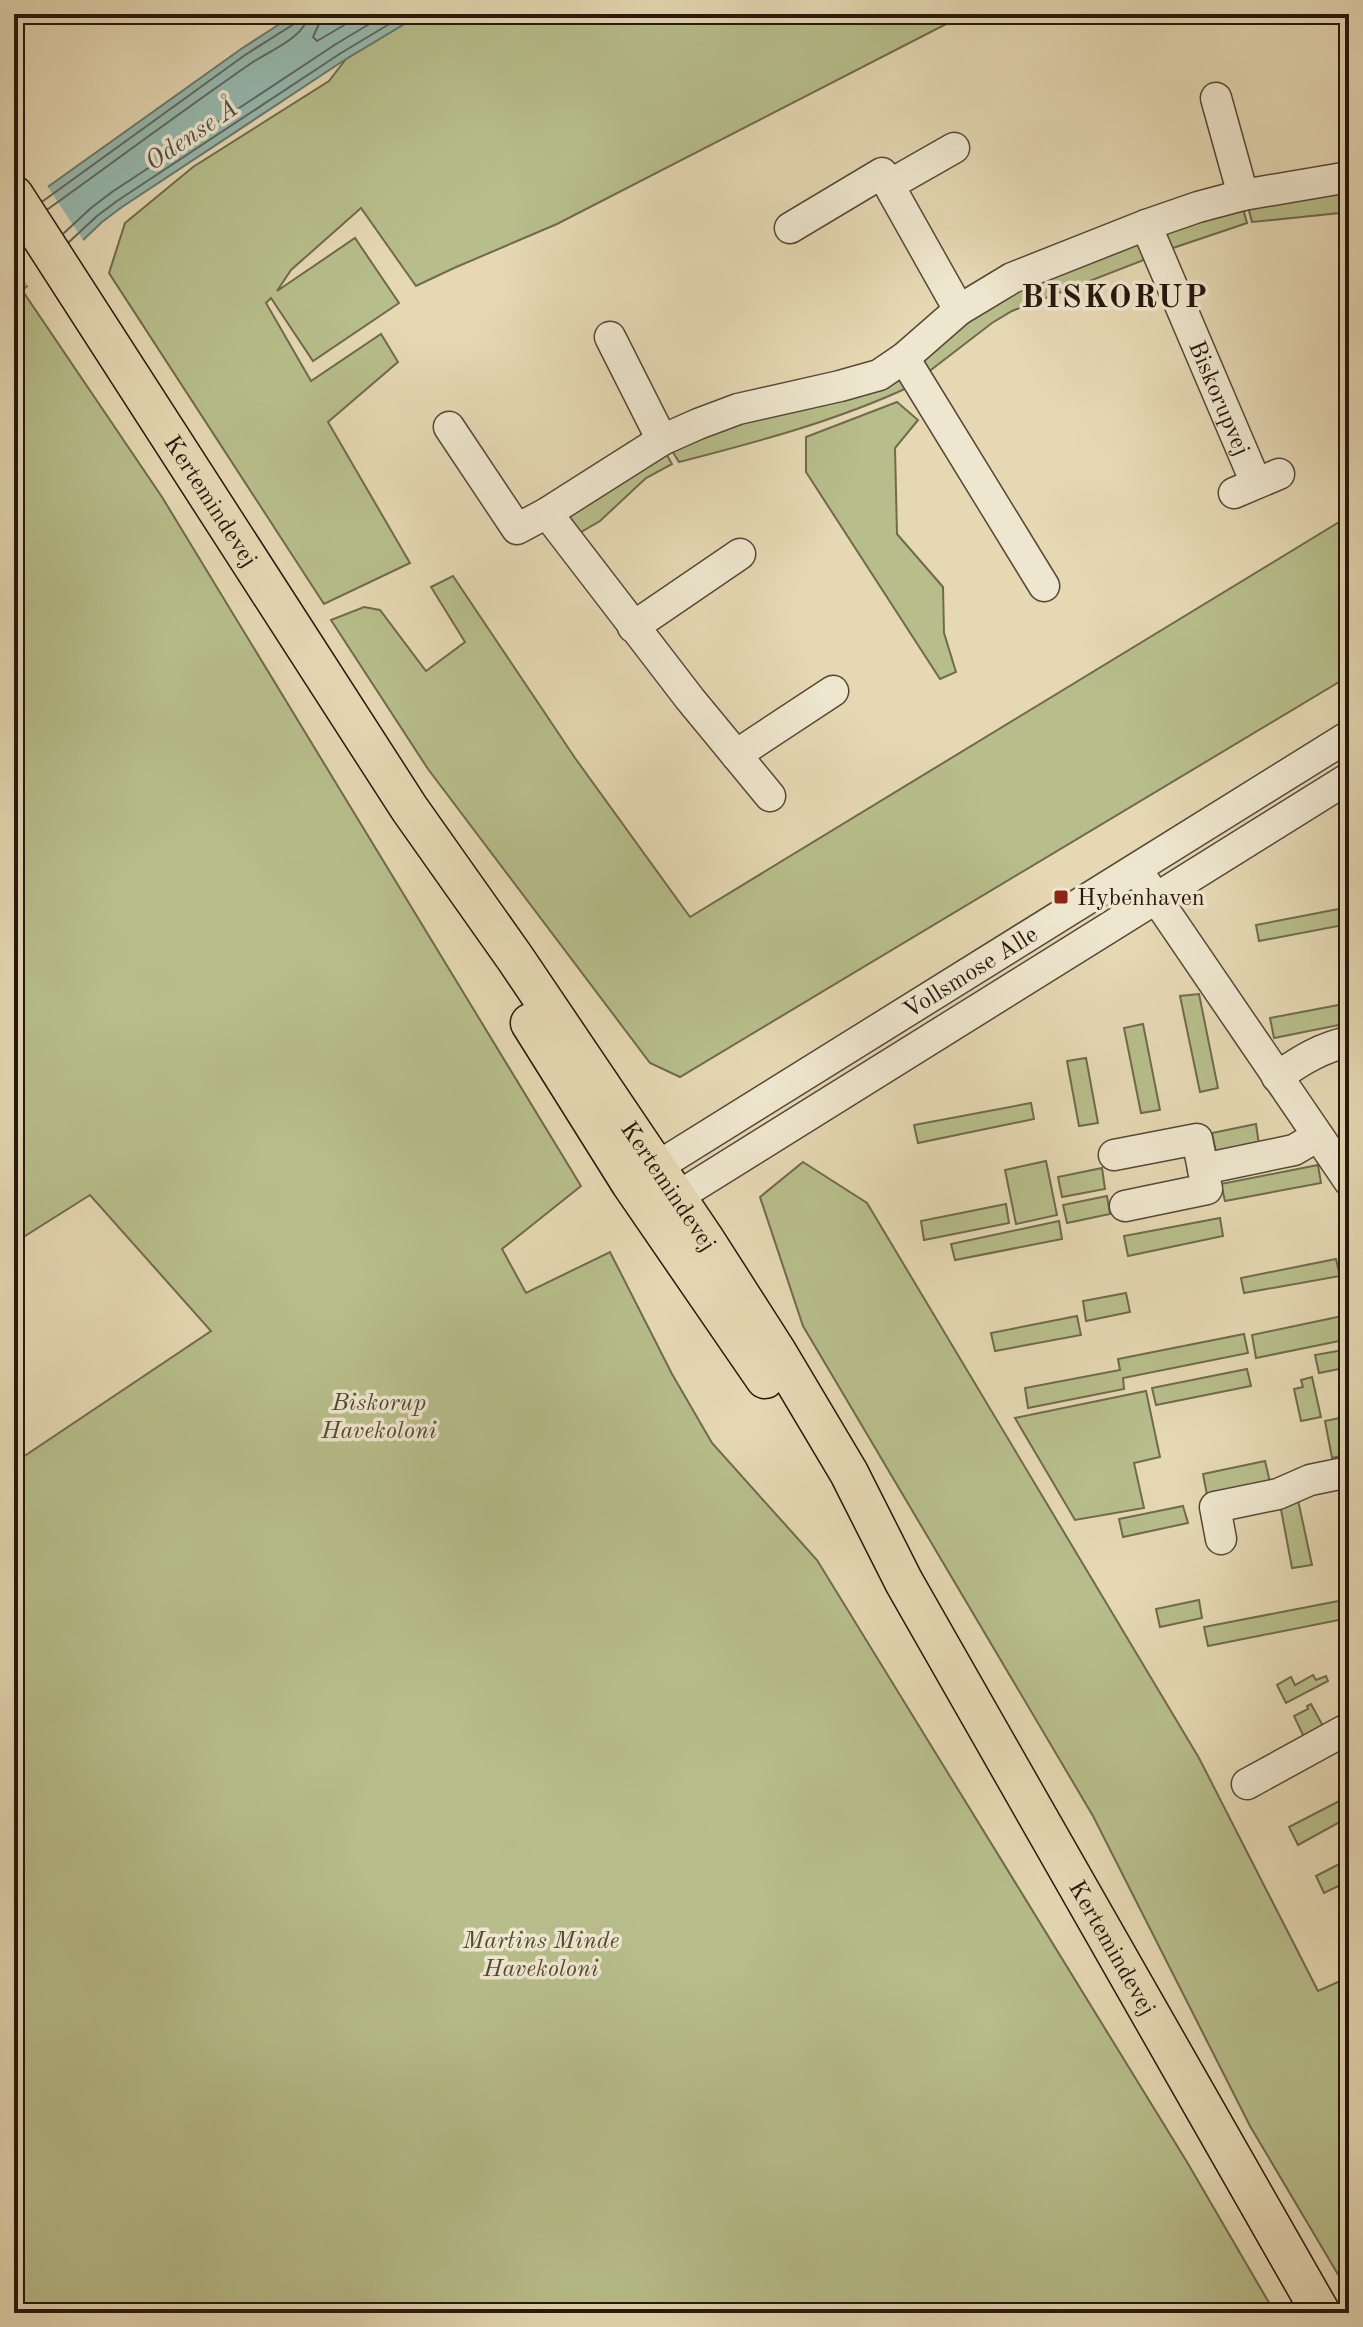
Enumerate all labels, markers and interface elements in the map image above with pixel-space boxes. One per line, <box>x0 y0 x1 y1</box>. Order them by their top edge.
water label: Odense Å <box>138 91 243 176</box>
district label: BISKORUP <box>1021 283 1209 315</box>
street label: Biskorupvej <box>1183 338 1253 460</box>
street label: Kertemindevej <box>159 432 260 572</box>
place label: Hybenhaven <box>1077 887 1205 911</box>
marker: Hybenhaven <box>1052 888 1070 906</box>
street label: Vollsmose Alle <box>900 923 1042 1024</box>
street label: Kertemindevej <box>615 1118 719 1256</box>
park label: Biskorup Havekoloni <box>320 1392 437 1444</box>
street label: Kertemindevej <box>1063 1877 1159 2020</box>
park label: Martins Minde Havekoloni <box>462 1930 619 1982</box>

